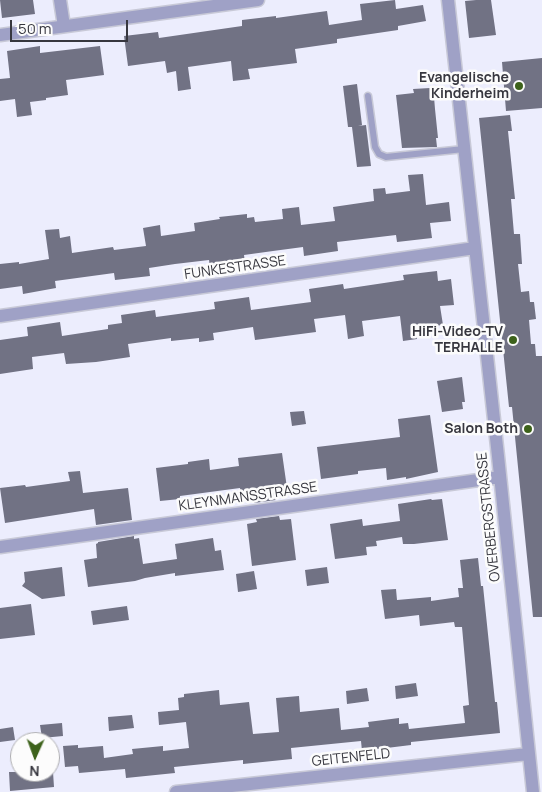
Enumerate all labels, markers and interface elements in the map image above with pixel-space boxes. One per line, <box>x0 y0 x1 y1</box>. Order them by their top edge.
scale bar <box>12 10 130 42</box>
text: 50 m <box>18 18 52 39</box>
place label: Evangelische Kinderheim <box>419 70 509 102</box>
marker: Evangelische Kinderheim <box>513 80 525 92</box>
street label: FUNKESTRASSE <box>183 253 287 283</box>
place label: HiFi-Video-TV TERHALLE <box>412 324 503 357</box>
marker: HiFi-Video-TV TERHALLE <box>507 334 519 346</box>
place label: Salon Both <box>444 421 518 437</box>
marker: Salon Both <box>522 423 534 435</box>
street label: OVERBERGSTRASSE <box>474 451 504 583</box>
street label: KLEYNMANSSTRASSE <box>178 479 318 515</box>
north arrow <box>10 732 60 782</box>
street label: GEITENFELD <box>311 746 391 770</box>
text: N <box>29 762 40 781</box>

